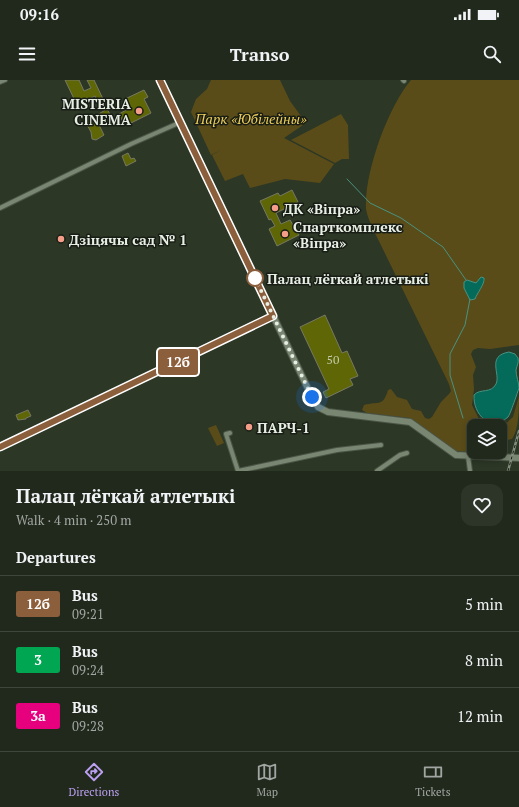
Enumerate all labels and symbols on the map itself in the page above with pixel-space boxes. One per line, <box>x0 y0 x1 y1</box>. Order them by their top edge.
place label: MISTERIA CINEMA <box>62 94 132 129</box>
marker: MISTERIA CINEMA <box>134 106 144 116</box>
park label: Парк «Юбілейны» <box>194 109 307 128</box>
place label: ДК «Віпра» <box>283 199 360 218</box>
marker: ДК «Віпра» <box>270 203 280 213</box>
place label: Спарткомплекс «Віпра» <box>293 217 403 252</box>
marker: Спарткомплекс «Віпра» <box>280 229 290 239</box>
place label: Дзіцячы сад № 1 <box>69 230 187 249</box>
marker: Дзіцячы сад № 1 <box>56 234 66 244</box>
marker: Палац лёгкай атлетыкі <box>246 269 264 287</box>
place label: Палац лёгкай атлетыкі <box>267 269 429 288</box>
line badge: 12б <box>155 349 201 375</box>
house number: 50 <box>327 352 339 367</box>
your location <box>302 387 322 407</box>
place label: ПАРЧ-1 <box>257 418 310 437</box>
marker: ПАРЧ-1 <box>244 422 254 432</box>

